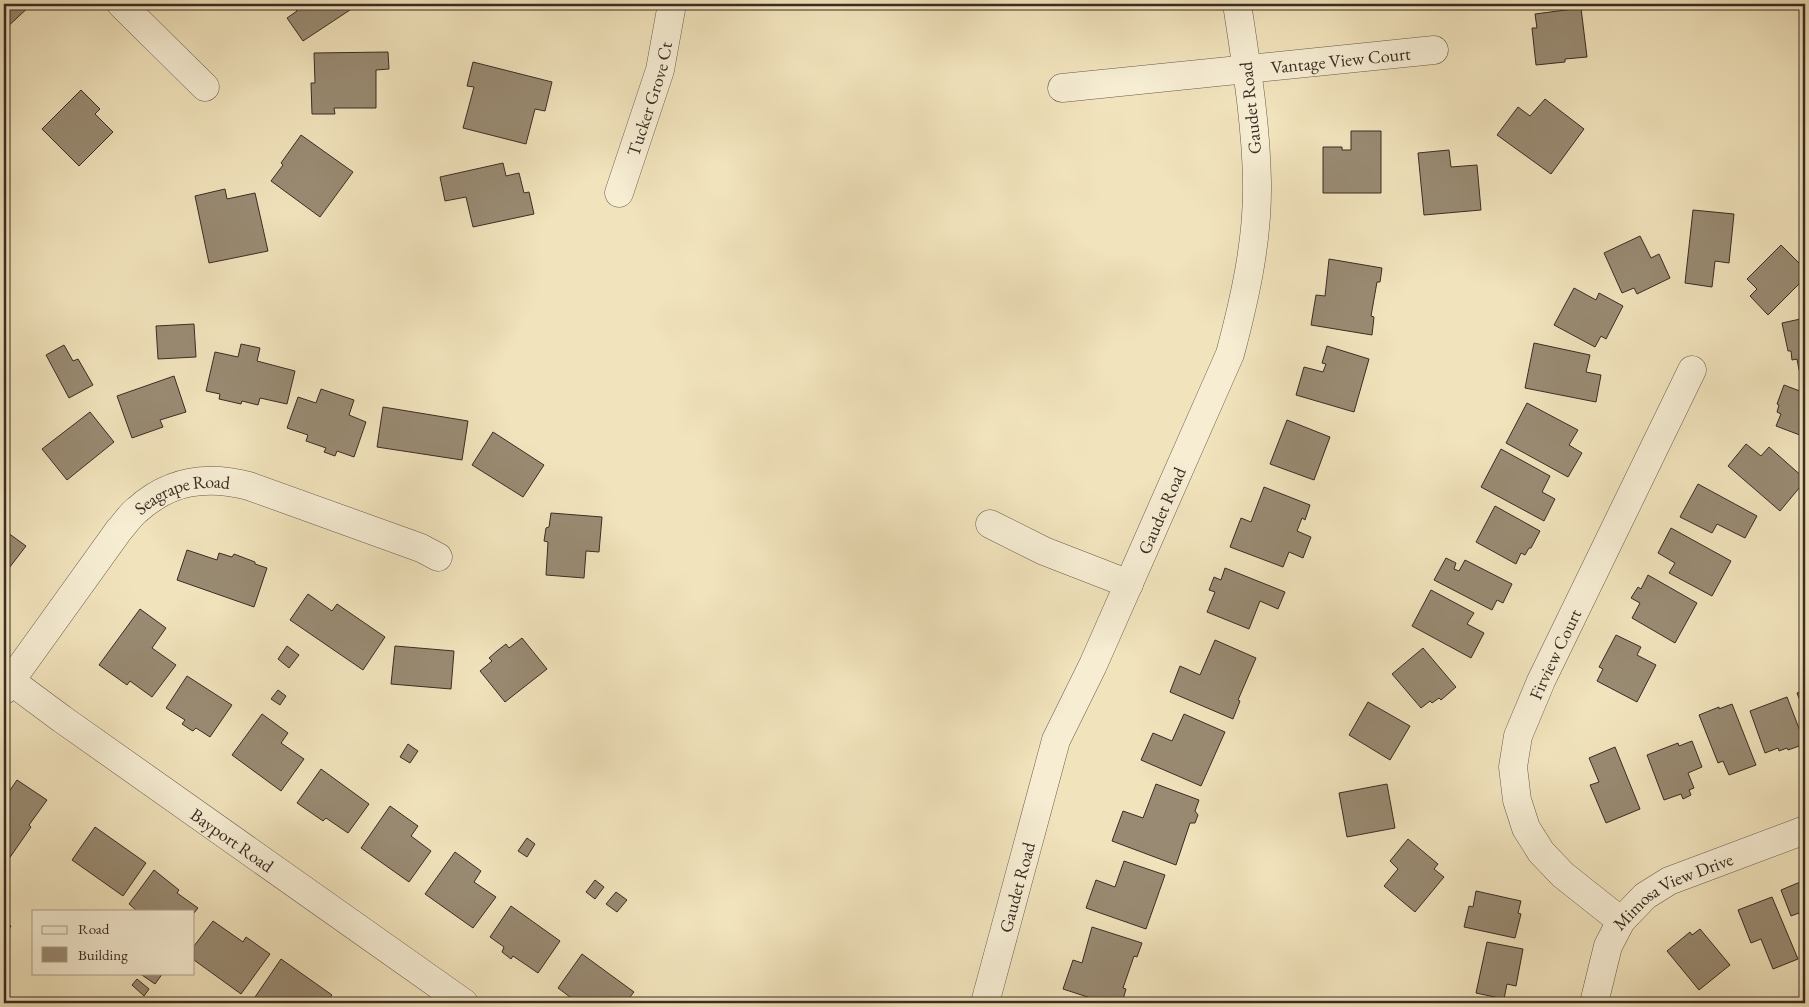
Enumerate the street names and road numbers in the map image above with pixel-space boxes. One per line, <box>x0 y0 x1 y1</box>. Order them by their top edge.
street label: Tucker Grove Ct <box>621 40 676 159</box>
street label: Vantage View Court <box>1270 41 1412 78</box>
street label: Gaudet Road <box>1234 60 1266 155</box>
street label: Gaudet Road <box>1132 462 1191 558</box>
street label: Seagrape Road <box>129 469 232 519</box>
street label: Firview Court <box>1523 605 1586 703</box>
street label: Bayport Road <box>186 802 279 877</box>
street label: Gaudet Road <box>993 838 1040 935</box>
street label: Mimosa View Drive <box>1607 847 1736 935</box>

